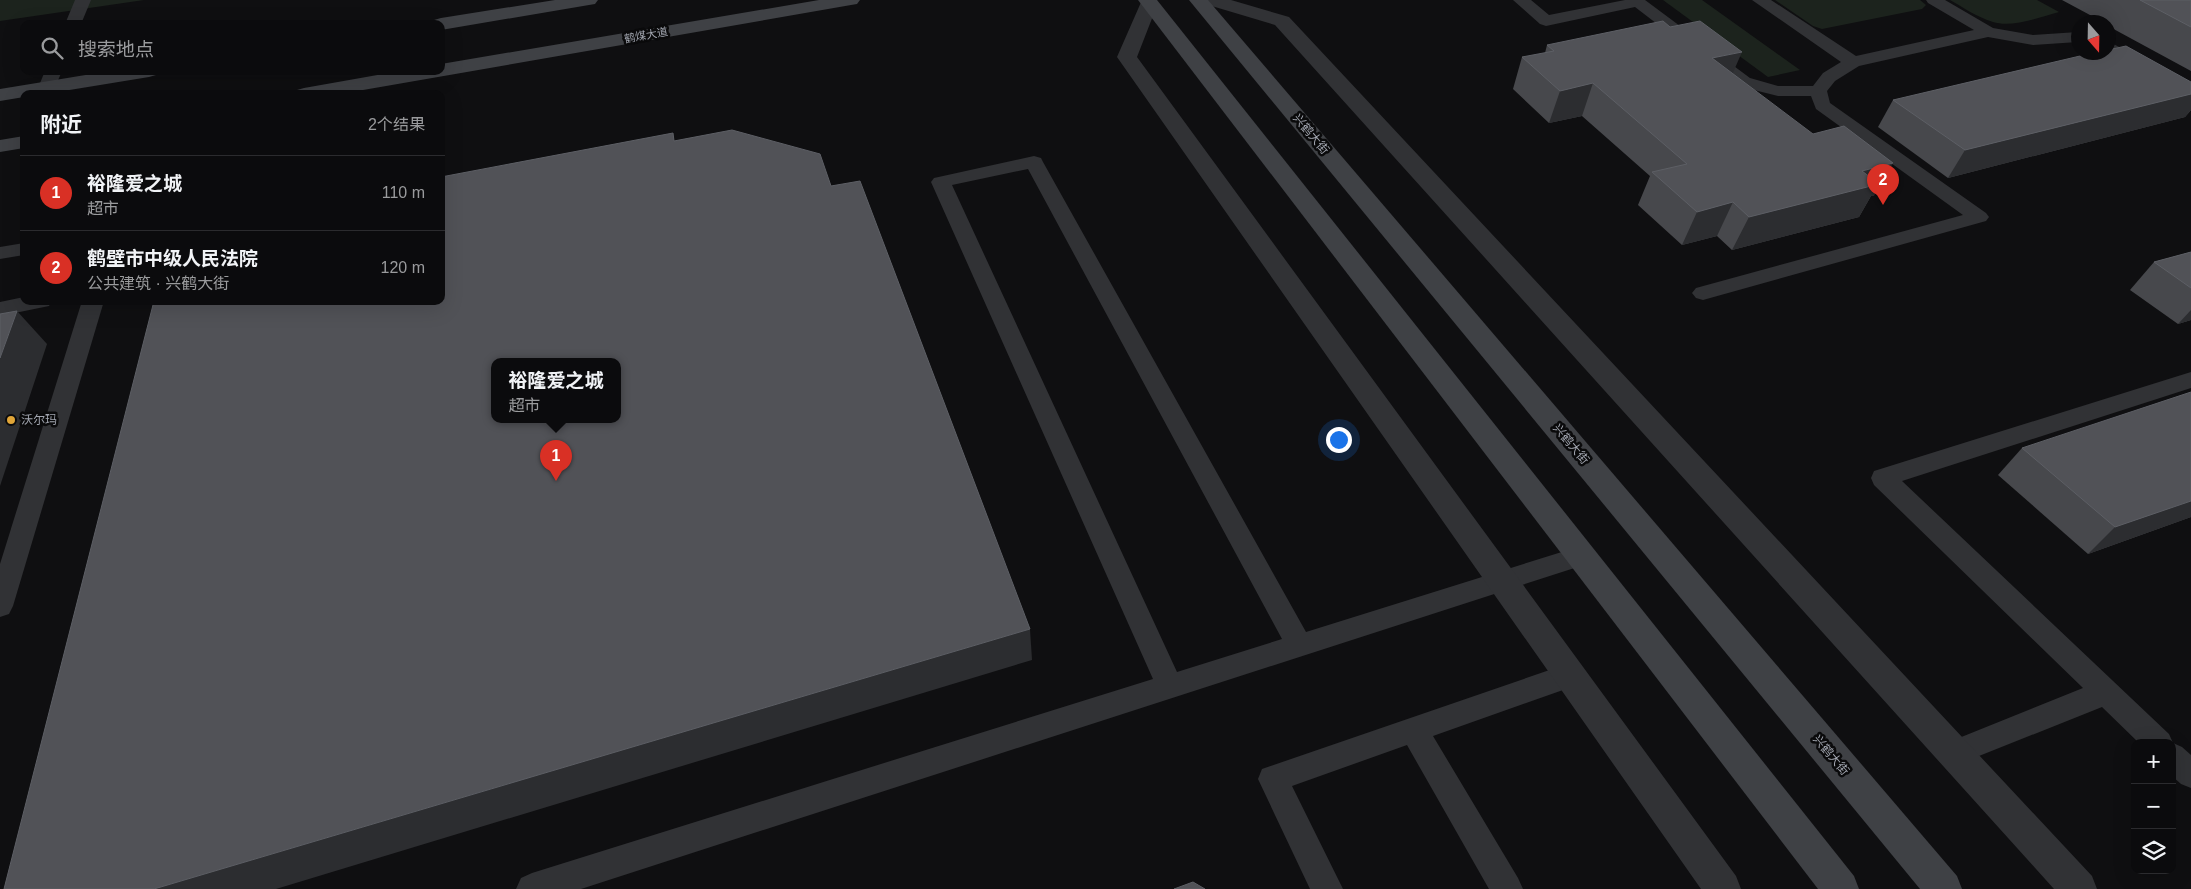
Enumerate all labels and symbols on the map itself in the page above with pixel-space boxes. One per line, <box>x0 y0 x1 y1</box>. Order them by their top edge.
north arrow <box>2071 15 2116 60</box>
street label: 鹤煤大道 <box>623 25 669 45</box>
street label: 兴鹤大街 <box>1290 111 1332 157</box>
pin: 2 <box>1867 164 1899 205</box>
place label: 沃尔玛 <box>21 413 57 427</box>
marker: 沃尔玛 <box>5 414 17 426</box>
street label: 兴鹤大街 <box>1550 421 1592 467</box>
your location <box>1326 427 1352 453</box>
pin: 1 <box>540 440 572 481</box>
street label: 兴鹤大街 <box>1810 732 1852 778</box>

